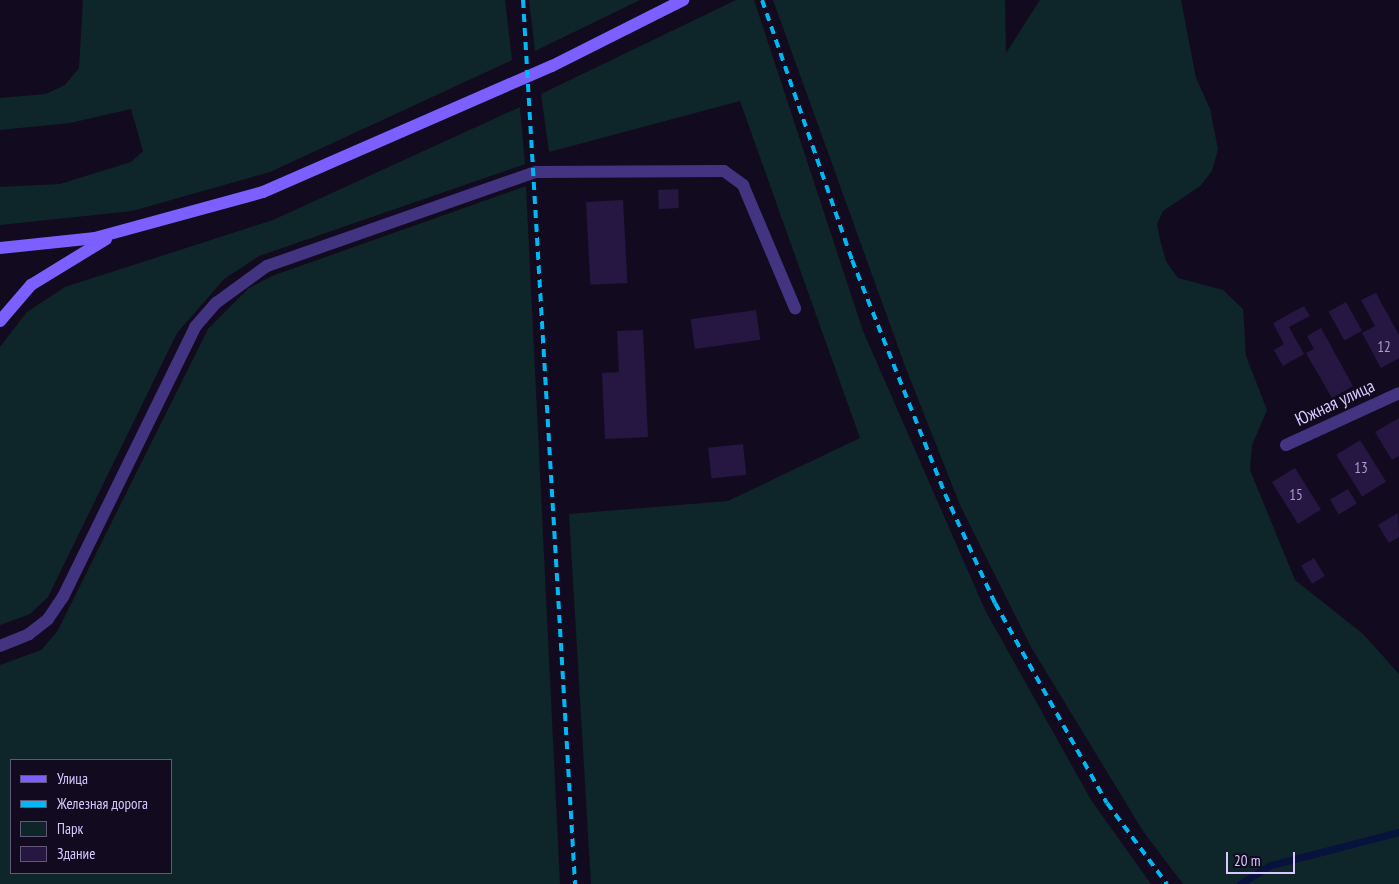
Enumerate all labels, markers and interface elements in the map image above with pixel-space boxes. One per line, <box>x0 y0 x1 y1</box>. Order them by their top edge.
house number: 12 <box>1377 338 1391 356</box>
street label: Южная улица <box>1292 375 1378 431</box>
house number: 13 <box>1354 459 1368 477</box>
house number: 15 <box>1289 486 1303 504</box>
legend <box>10 759 172 874</box>
text: Улица <box>57 769 88 788</box>
text: Железная дорога <box>57 794 148 813</box>
text: Парк <box>57 819 83 838</box>
scale bar <box>1229 842 1298 874</box>
text: Здание <box>57 844 95 863</box>
text: 20 m <box>1234 851 1260 870</box>

